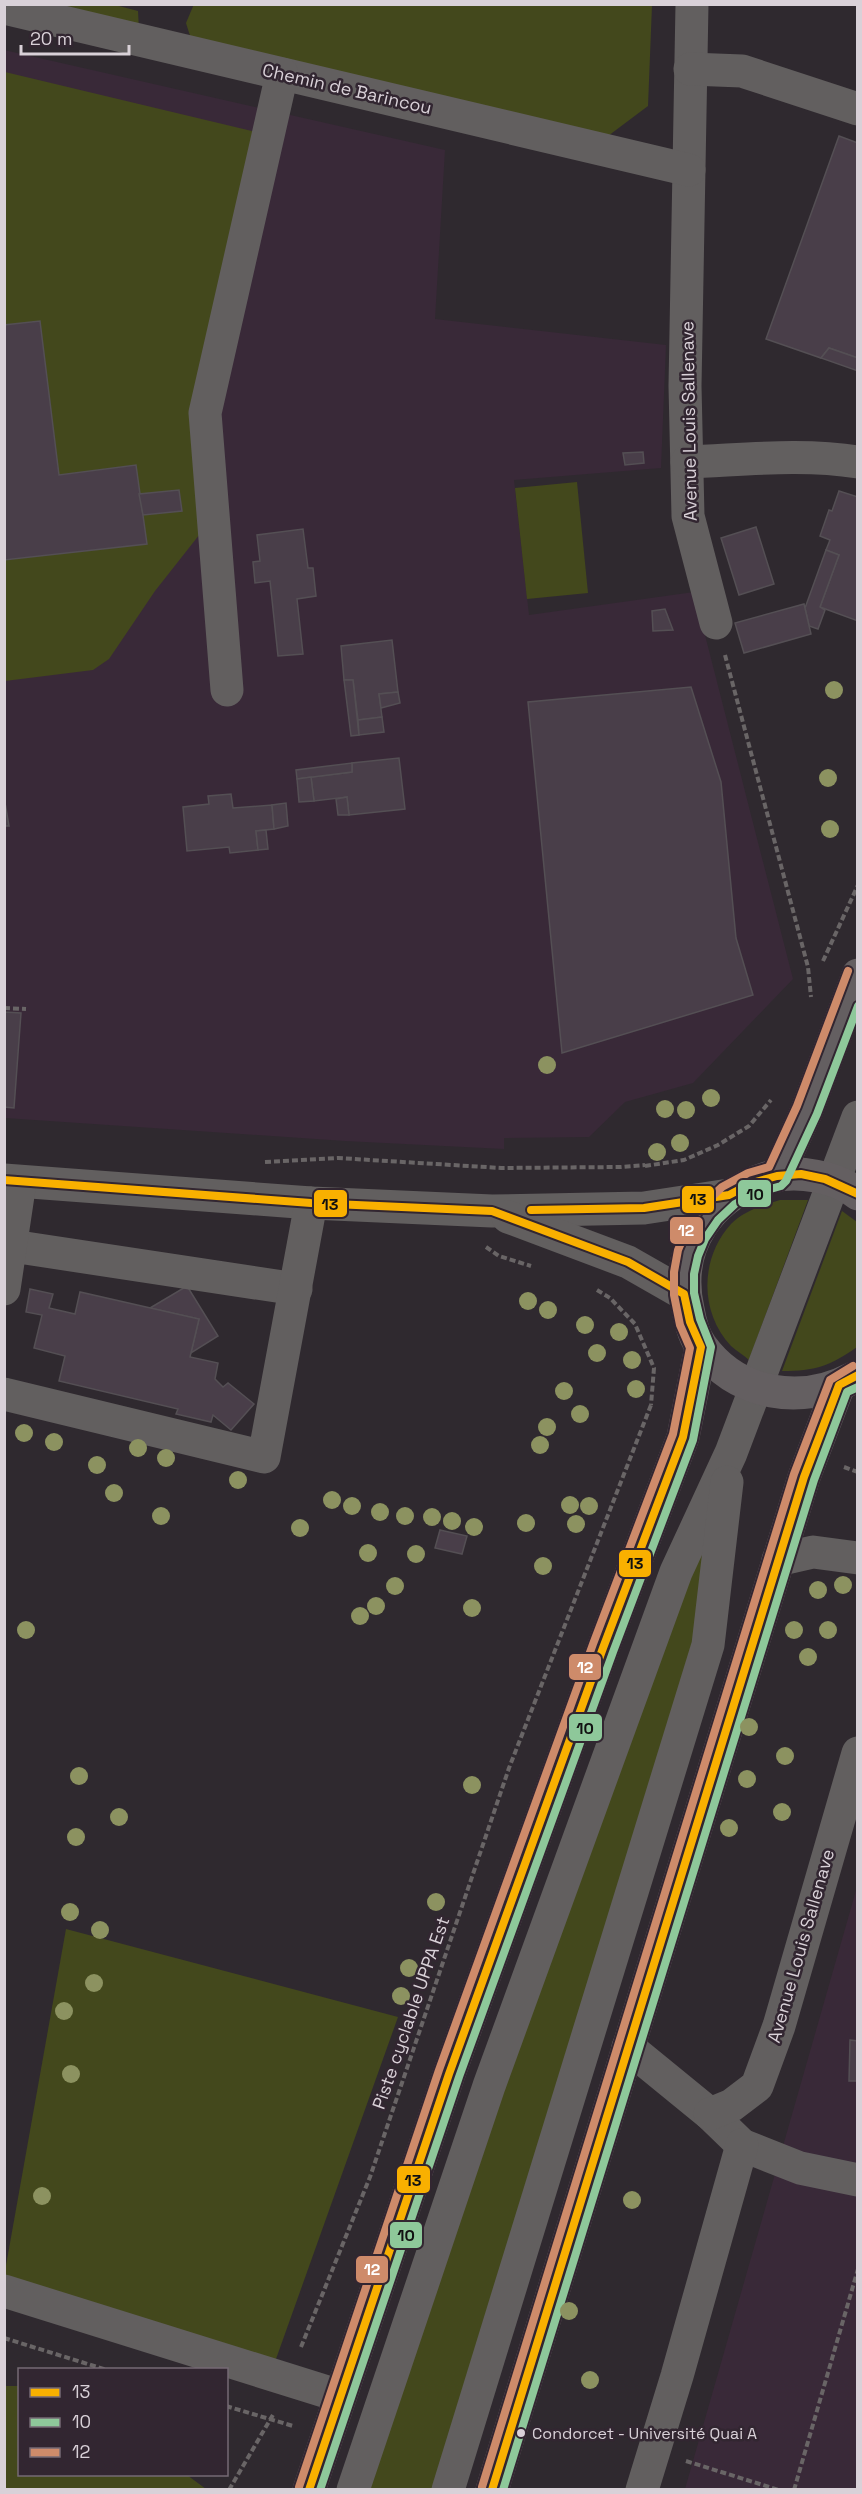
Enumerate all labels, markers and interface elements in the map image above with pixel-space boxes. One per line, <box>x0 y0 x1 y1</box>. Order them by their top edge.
scale bar <box>21 18 129 56</box>
text: 20 m <box>30 27 73 50</box>
street label: Chemin de Barincou <box>260 58 434 119</box>
street label: Avenue Louis Sallenave <box>675 321 702 521</box>
line badge: 10 <box>737 1179 772 1208</box>
text: 10 <box>746 1184 764 1205</box>
line badge: 13 <box>681 1185 715 1214</box>
line badge: 13 <box>313 1189 348 1218</box>
text: 13 <box>690 1189 707 1210</box>
text: 13 <box>322 1194 339 1215</box>
line badge: 12 <box>669 1216 704 1245</box>
text: 12 <box>678 1220 694 1241</box>
line badge: 13 <box>618 1549 652 1578</box>
text: 13 <box>627 1553 644 1574</box>
line badge: 12 <box>568 1653 602 1681</box>
text: 12 <box>577 1657 593 1678</box>
line badge: 10 <box>568 1713 603 1742</box>
text: 10 <box>576 1718 594 1739</box>
street label: Avenue Louis Sallenave <box>762 1846 839 2045</box>
street label: Piste cyclable UPPA Est <box>367 1913 454 2112</box>
line badge: 13 <box>396 2165 431 2194</box>
text: 13 <box>405 2170 422 2191</box>
line badge: 10 <box>389 2221 423 2249</box>
text: 10 <box>397 2225 415 2246</box>
line badge: 12 <box>355 2255 389 2284</box>
text: 12 <box>364 2259 380 2280</box>
legend <box>18 2368 228 2476</box>
text: 13 <box>72 2380 90 2403</box>
text: 10 <box>72 2410 91 2433</box>
place label: Condorcet - Université Quai A <box>532 2423 757 2444</box>
marker: Condorcet - Université Quai A <box>515 2427 527 2439</box>
text: 12 <box>72 2440 90 2463</box>

